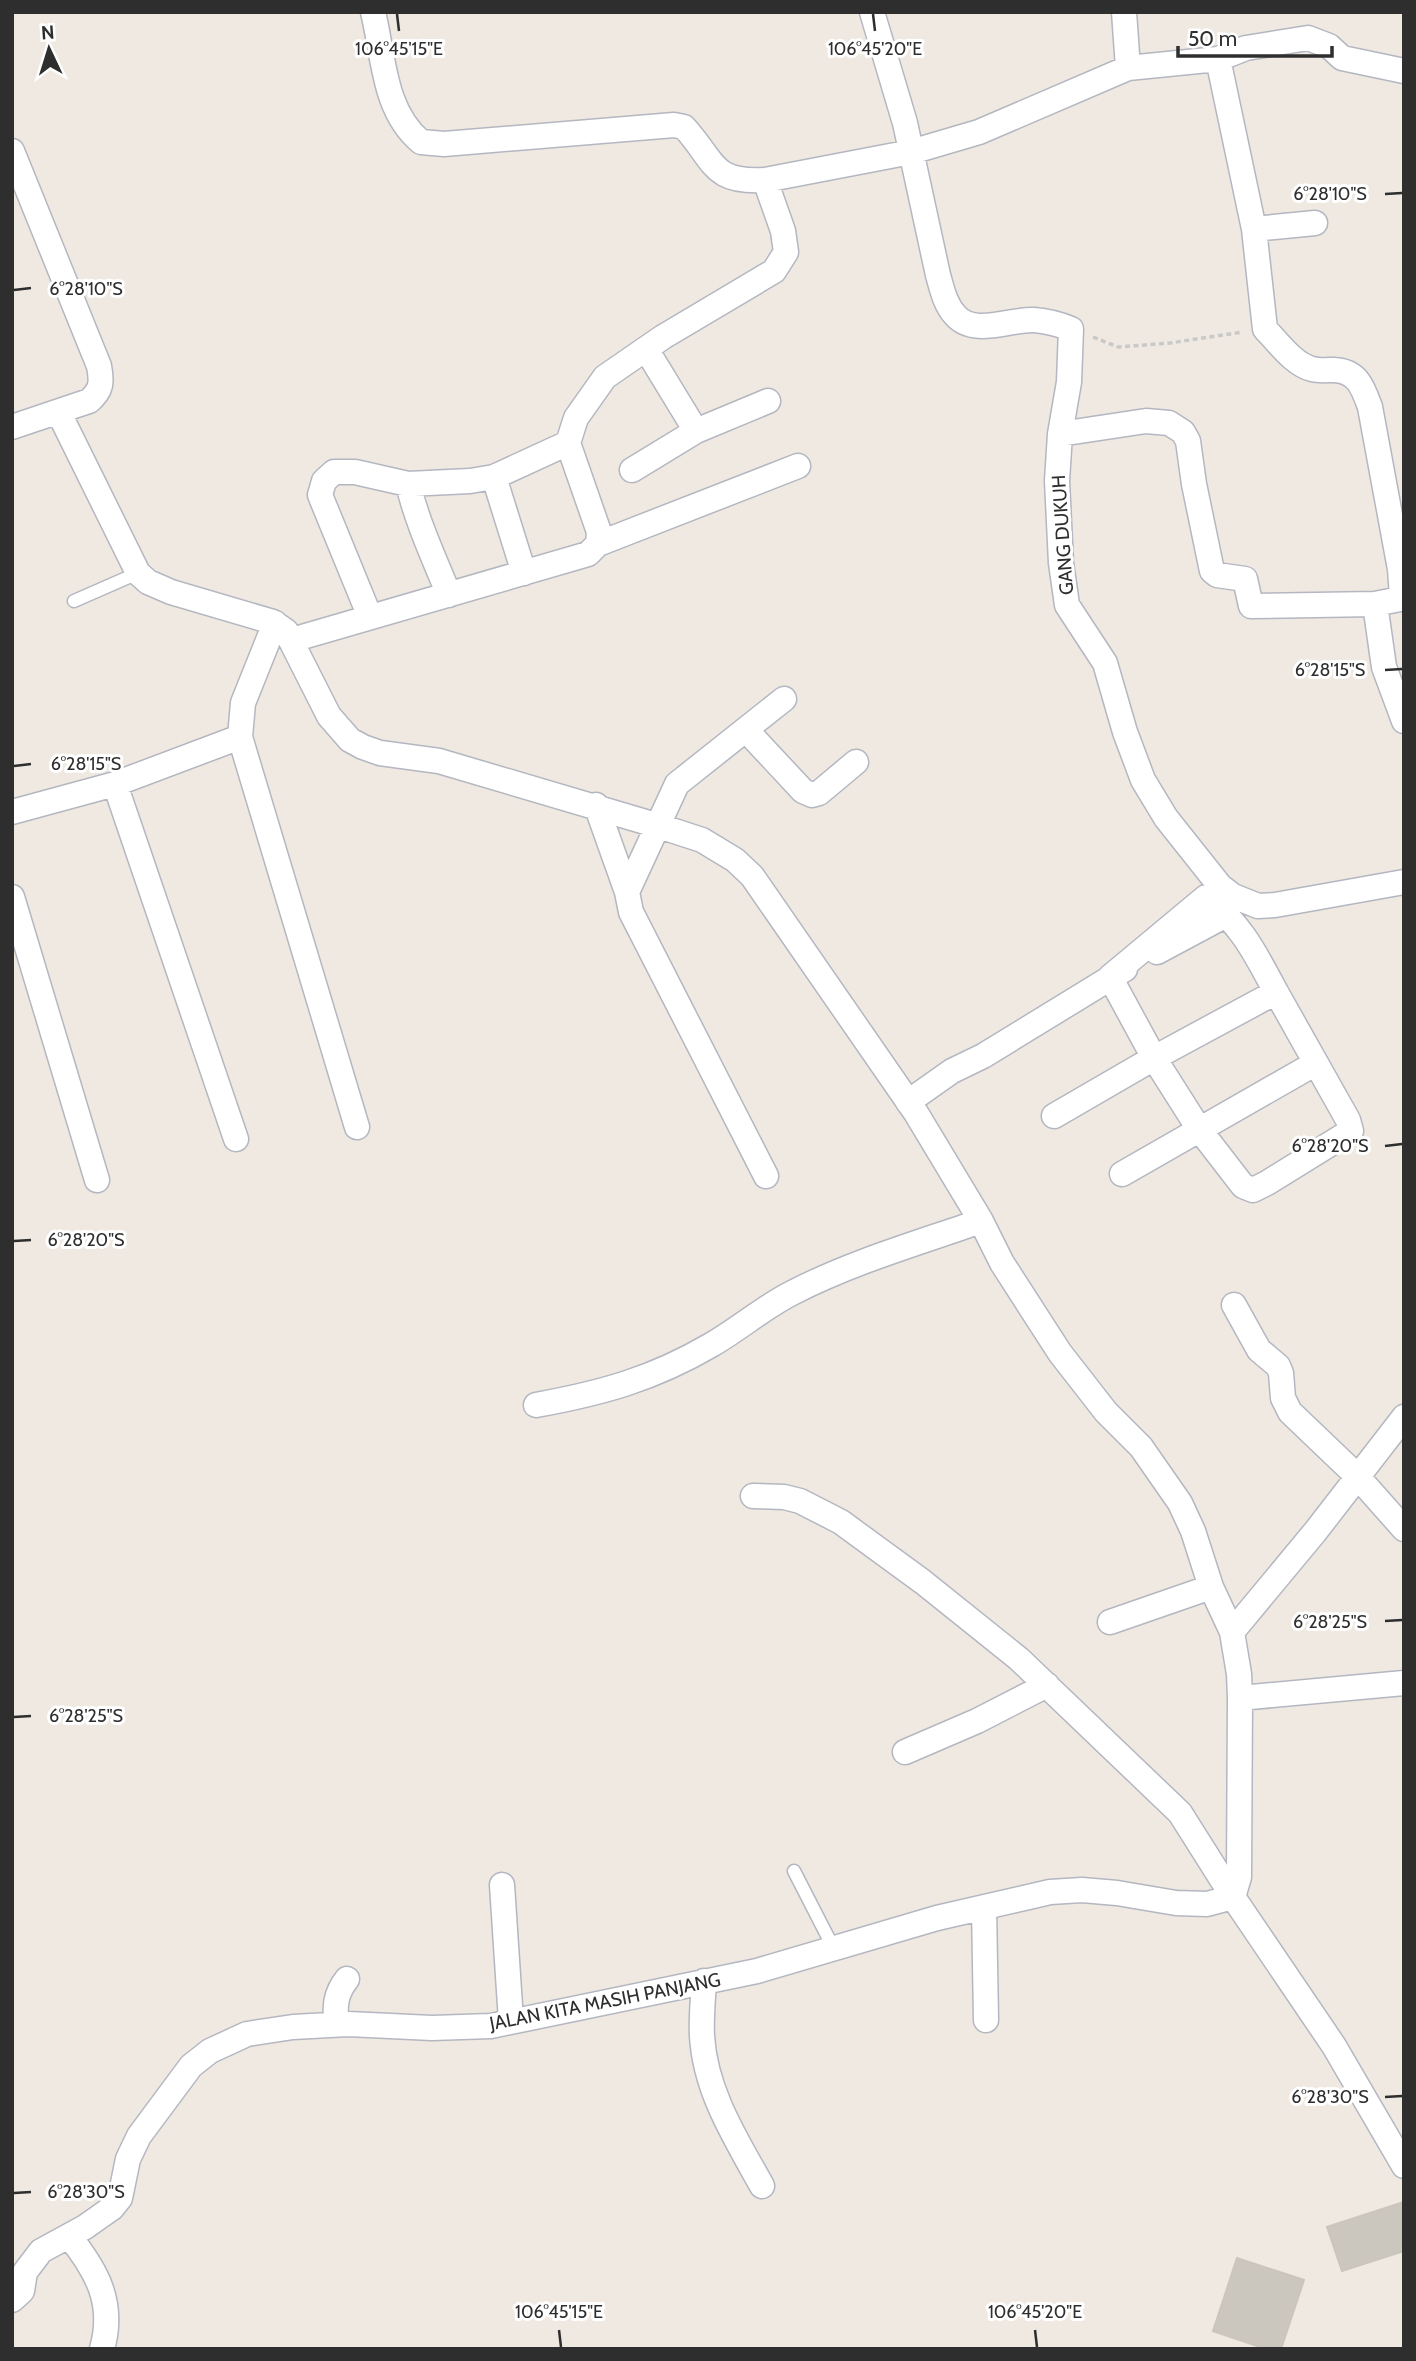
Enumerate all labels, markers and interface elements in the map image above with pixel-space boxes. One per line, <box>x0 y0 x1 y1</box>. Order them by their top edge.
north arrow <box>14 14 84 84</box>
scale bar <box>1178 14 1332 58</box>
text: N <box>40 21 55 44</box>
text: 50 m <box>1188 26 1237 51</box>
text: 106°45'15"E <box>355 38 443 60</box>
text: 106°45'20"E <box>828 38 922 60</box>
text: 6°28'10"S <box>1293 183 1367 205</box>
text: 6°28'10"S <box>49 278 123 300</box>
street label: GANG DUKUH <box>1047 474 1078 596</box>
text: 6°28'15"S <box>1295 659 1365 681</box>
text: 6°28'15"S <box>51 753 121 775</box>
text: 6°28'20"S <box>1291 1135 1369 1157</box>
text: 6°28'20"S <box>47 1229 125 1251</box>
text: 6°28'25"S <box>1293 1611 1367 1633</box>
text: 6°28'25"S <box>49 1705 123 1727</box>
street label: JALAN KITA MASIH PANJANG <box>487 1968 723 2035</box>
text: 6°28'30"S <box>1291 2086 1369 2108</box>
text: 6°28'30"S <box>47 2181 125 2203</box>
text: 106°45'15"E <box>515 2301 603 2323</box>
text: 106°45'20"E <box>988 2301 1082 2323</box>

